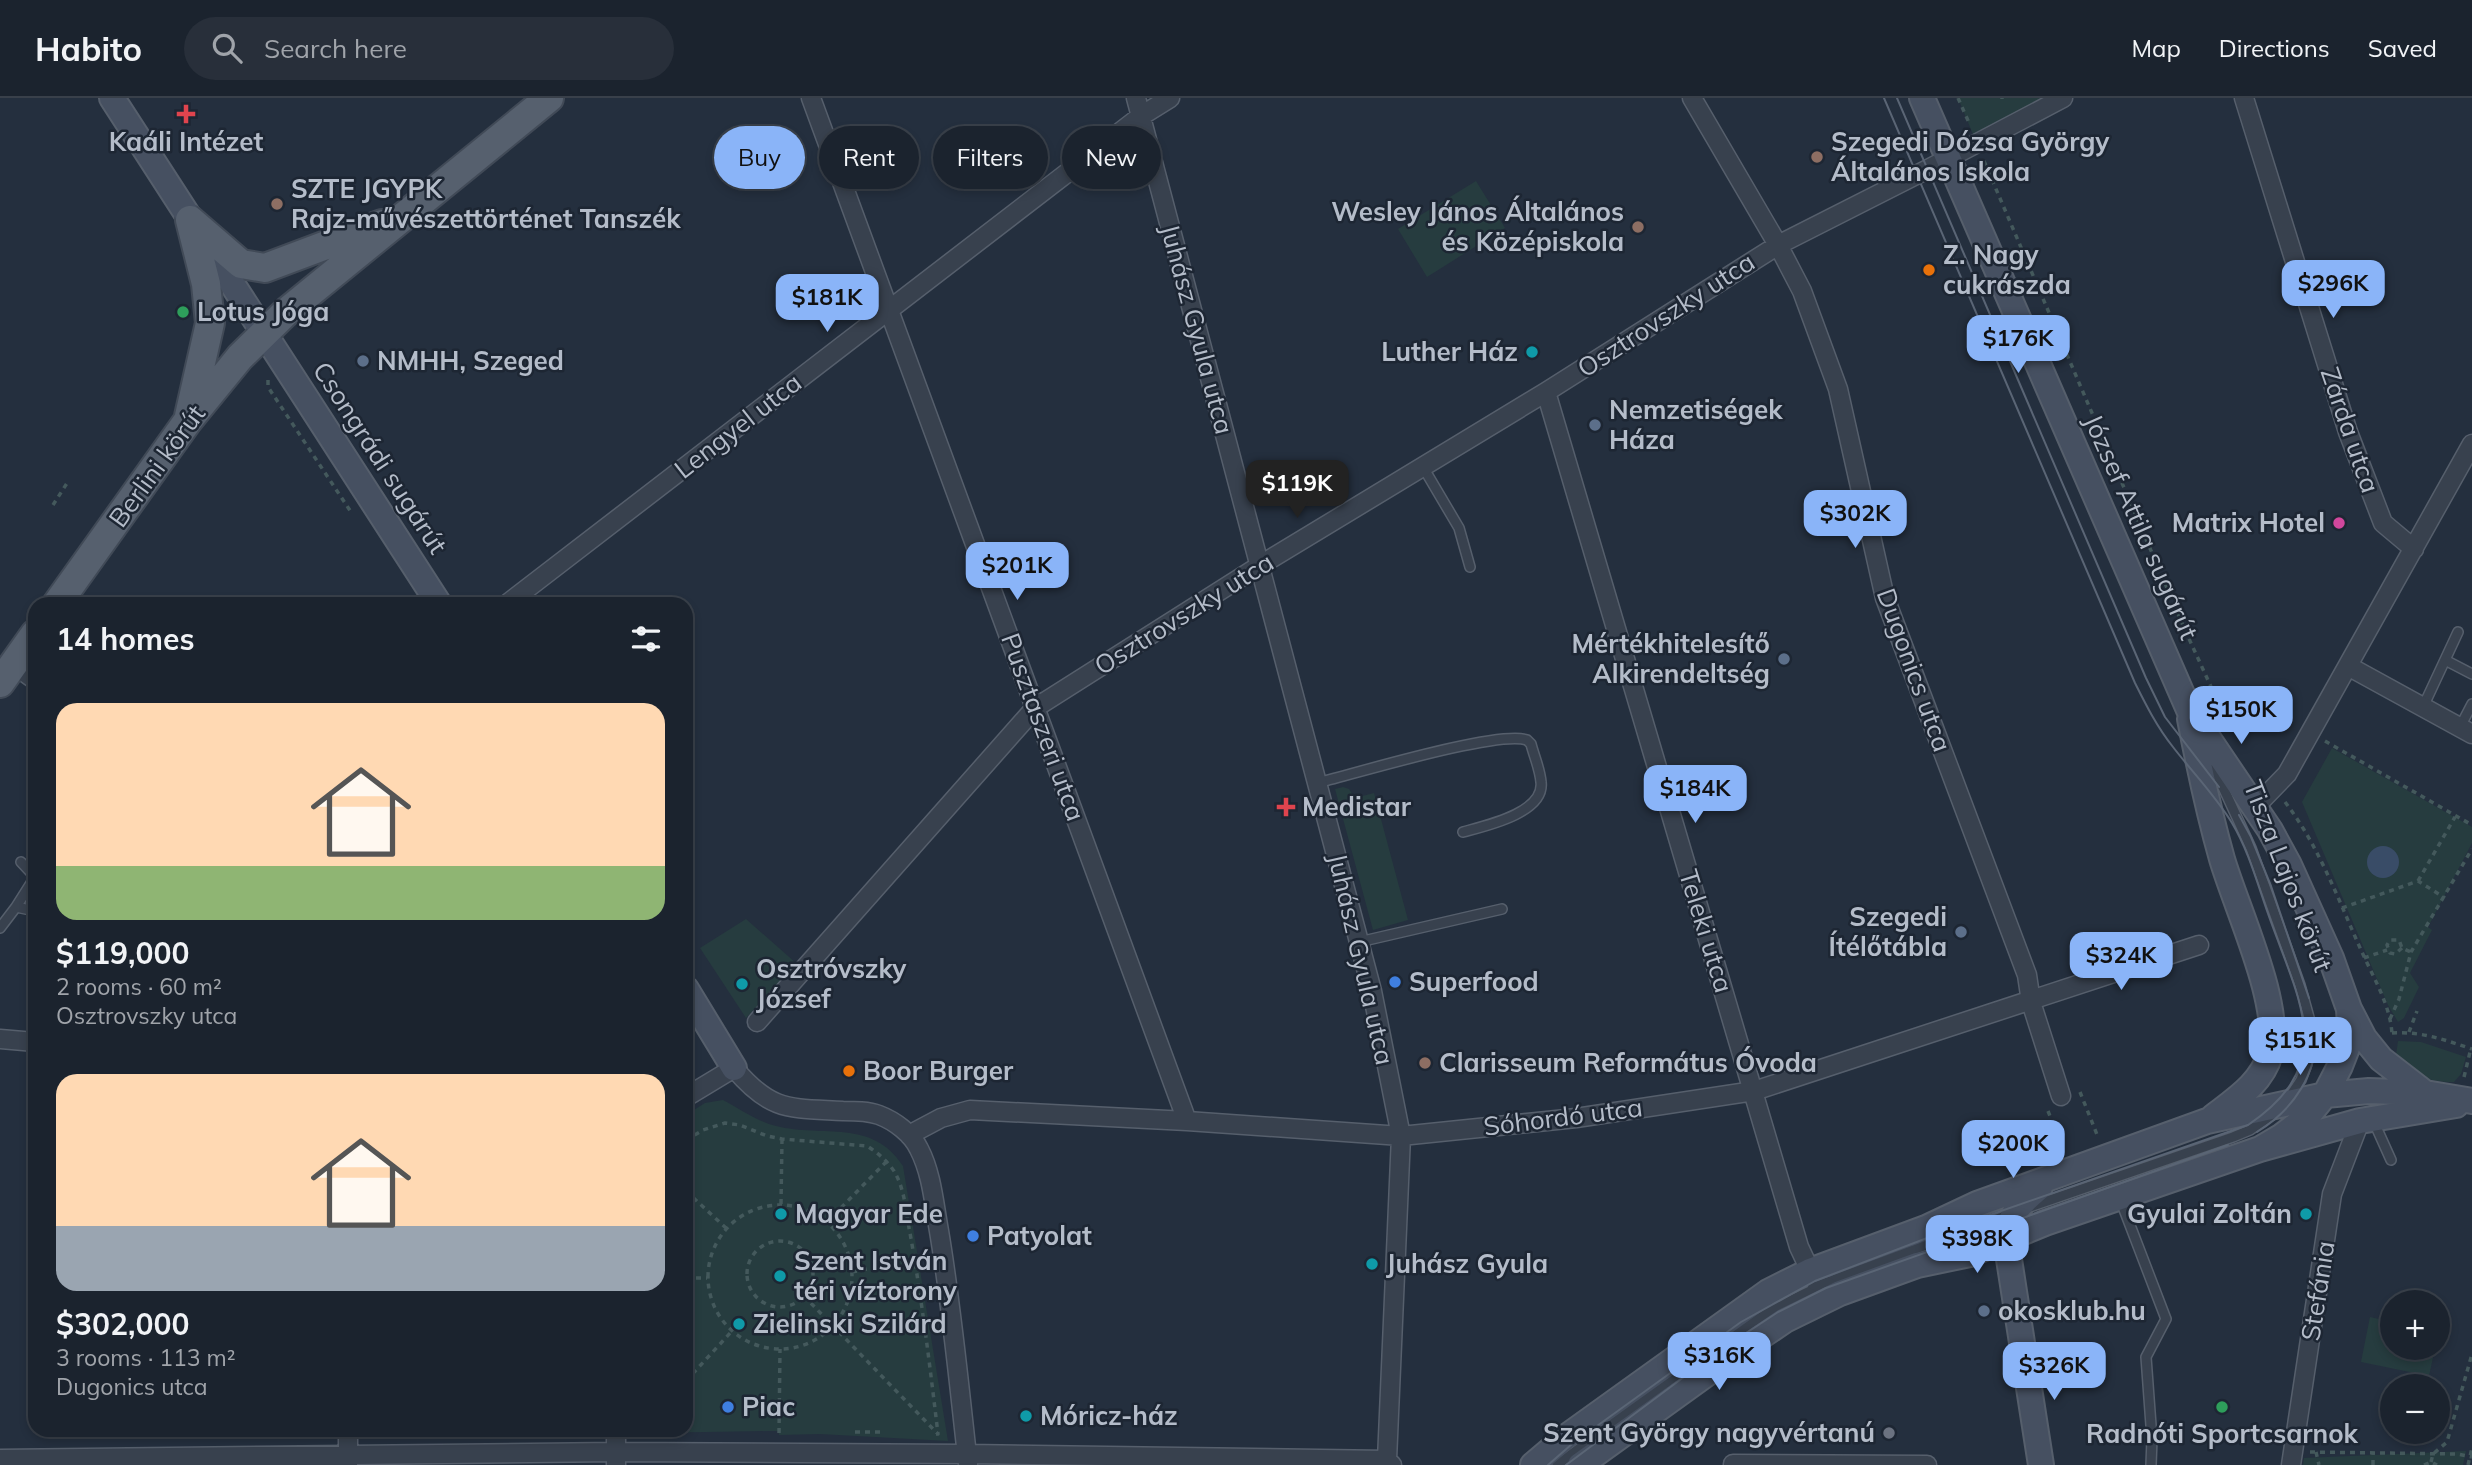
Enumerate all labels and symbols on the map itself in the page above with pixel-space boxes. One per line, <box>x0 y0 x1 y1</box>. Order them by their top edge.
marker: Kaáli Intézet <box>176 104 196 124</box>
place label: Kaáli Intézet <box>109 125 263 158</box>
place label: Szegedi Dózsa György Általános Iskola <box>1831 125 2110 188</box>
marker: Szegedi Dózsa György Általános Iskola <box>1809 149 1825 165</box>
place label: SZTE JGYPK Rajz-művészettörténet Tanszék <box>291 172 681 235</box>
place label: Wesley János Általános és Középiskola <box>1331 195 1624 258</box>
marker: SZTE JGYPK Rajz-művészettörténet Tanszék <box>269 196 285 212</box>
marker: Wesley János Általános és Középiskola <box>1630 219 1646 235</box>
street label: Juhász Gyula utca <box>1154 220 1241 438</box>
place label: Z. Nagy cukrászda <box>1943 238 2071 301</box>
street label: Osztrovszky utca <box>1571 245 1761 384</box>
pin: $296K <box>2284 260 2382 320</box>
marker: Z. Nagy cukrászda <box>1921 262 1937 278</box>
pin: $181K <box>778 274 876 334</box>
place label: Lotus Jóga <box>197 295 329 328</box>
marker: Lotus Jóga <box>175 304 191 320</box>
pin: $176K <box>1969 316 2067 375</box>
place label: Luther Ház <box>1381 335 1518 368</box>
place label: NMHH, Szeged <box>377 344 564 377</box>
marker: Luther Ház <box>1524 344 1540 360</box>
marker: NMHH, Szeged <box>355 353 371 369</box>
street label: Csongrádi sugárút <box>306 355 455 560</box>
street label: Zárda utca <box>2314 363 2387 497</box>
street label: Lengyel utca <box>668 366 808 485</box>
place label: Nemzetiségek Háza <box>1609 393 1783 456</box>
street label: Berlini körút <box>101 398 212 533</box>
street label: József Attila sugárút <box>2077 409 2206 645</box>
marker: Nemzetiségek Háza <box>1587 417 1603 433</box>
pin: $119K <box>1248 460 1346 520</box>
pin: $302K <box>1806 490 1904 550</box>
place label: Matrix Hotel <box>2172 506 2325 539</box>
marker: Matrix Hotel <box>2331 515 2347 531</box>
pin: $201K <box>968 542 1066 602</box>
street label: Osztrovszky utca <box>1088 545 1279 682</box>
street label: Dugonics utca <box>1870 584 1959 756</box>
place label: Mértékhitelesítő Alkirendeltség <box>1571 627 1770 690</box>
street label: Pusztaszeri utca <box>994 628 1093 825</box>
marker: Mértékhitelesítő Alkirendeltség <box>1776 651 1792 667</box>
pin: $150K <box>2192 686 2290 746</box>
pin: $184K <box>1646 766 1744 825</box>
street label: Tisza Lajos körút <box>2237 775 2340 976</box>
place label: Medistar <box>1302 790 1412 823</box>
marker: Medistar <box>1276 797 1296 817</box>
street label: Juhász Gyula utca <box>1321 850 1402 1068</box>
street label: Teleki utca <box>1672 865 1741 996</box>
place label: Szegedi Ítélőtábla <box>1829 900 1947 963</box>
marker: Szegedi Ítélőtábla <box>1953 924 1969 940</box>
pin: $324K <box>2072 932 2170 992</box>
place label: Osztróvszky József <box>756 952 907 1015</box>
place label: Superfood <box>1409 965 1539 998</box>
marker: Superfood <box>1387 974 1403 990</box>
marker: Osztróvszky József <box>734 976 750 992</box>
pin: $151K <box>2251 1018 2349 1077</box>
place label: Clarisseum Református Óvoda <box>1439 1046 1817 1079</box>
place label: Boor Burger <box>863 1054 1014 1087</box>
marker: Clarisseum Református Óvoda <box>1417 1055 1433 1071</box>
marker: Boor Burger <box>841 1063 857 1079</box>
street label: Sóhordó utca <box>1482 1090 1644 1143</box>
pin: $200K <box>1964 1121 2062 1180</box>
place label: Magyar Ede <box>795 1197 943 1230</box>
place label: Gyulai Zoltán <box>2127 1197 2292 1230</box>
marker: Magyar Ede <box>773 1206 789 1222</box>
marker: Gyulai Zoltán <box>2298 1206 2314 1222</box>
pin: $398K <box>1928 1216 2026 1275</box>
place label: Patyolat <box>987 1219 1092 1252</box>
marker: Patyolat <box>965 1228 981 1244</box>
street label: Stefánia <box>2293 1239 2342 1343</box>
place label: Szent István téri víztorony <box>794 1244 958 1307</box>
place label: Juhász Gyula <box>1386 1247 1548 1280</box>
marker: Juhász Gyula <box>1364 1256 1380 1272</box>
marker: Szent István téri víztorony <box>772 1268 788 1284</box>
place label: okosklub.hu <box>1998 1294 2146 1327</box>
marker: okosklub.hu <box>1976 1303 1992 1319</box>
place label: Zielinski Szilárd <box>753 1307 947 1340</box>
marker: Zielinski Szilárd <box>731 1316 747 1332</box>
pin: $316K <box>1670 1332 1768 1392</box>
pin: $326K <box>2005 1342 2103 1402</box>
place label: Piac <box>742 1390 795 1423</box>
marker: Piac <box>720 1399 736 1415</box>
place label: Móricz-ház <box>1040 1399 1178 1432</box>
marker: Radnóti Sportcsarnok <box>2214 1399 2230 1415</box>
marker: Móricz-ház <box>1018 1408 1034 1424</box>
place label: Szent György nagyvértanú <box>1543 1416 1875 1449</box>
place label: Radnóti Sportcsarnok <box>2086 1417 2359 1450</box>
marker: Szent György nagyvértanú <box>1881 1425 1897 1441</box>

